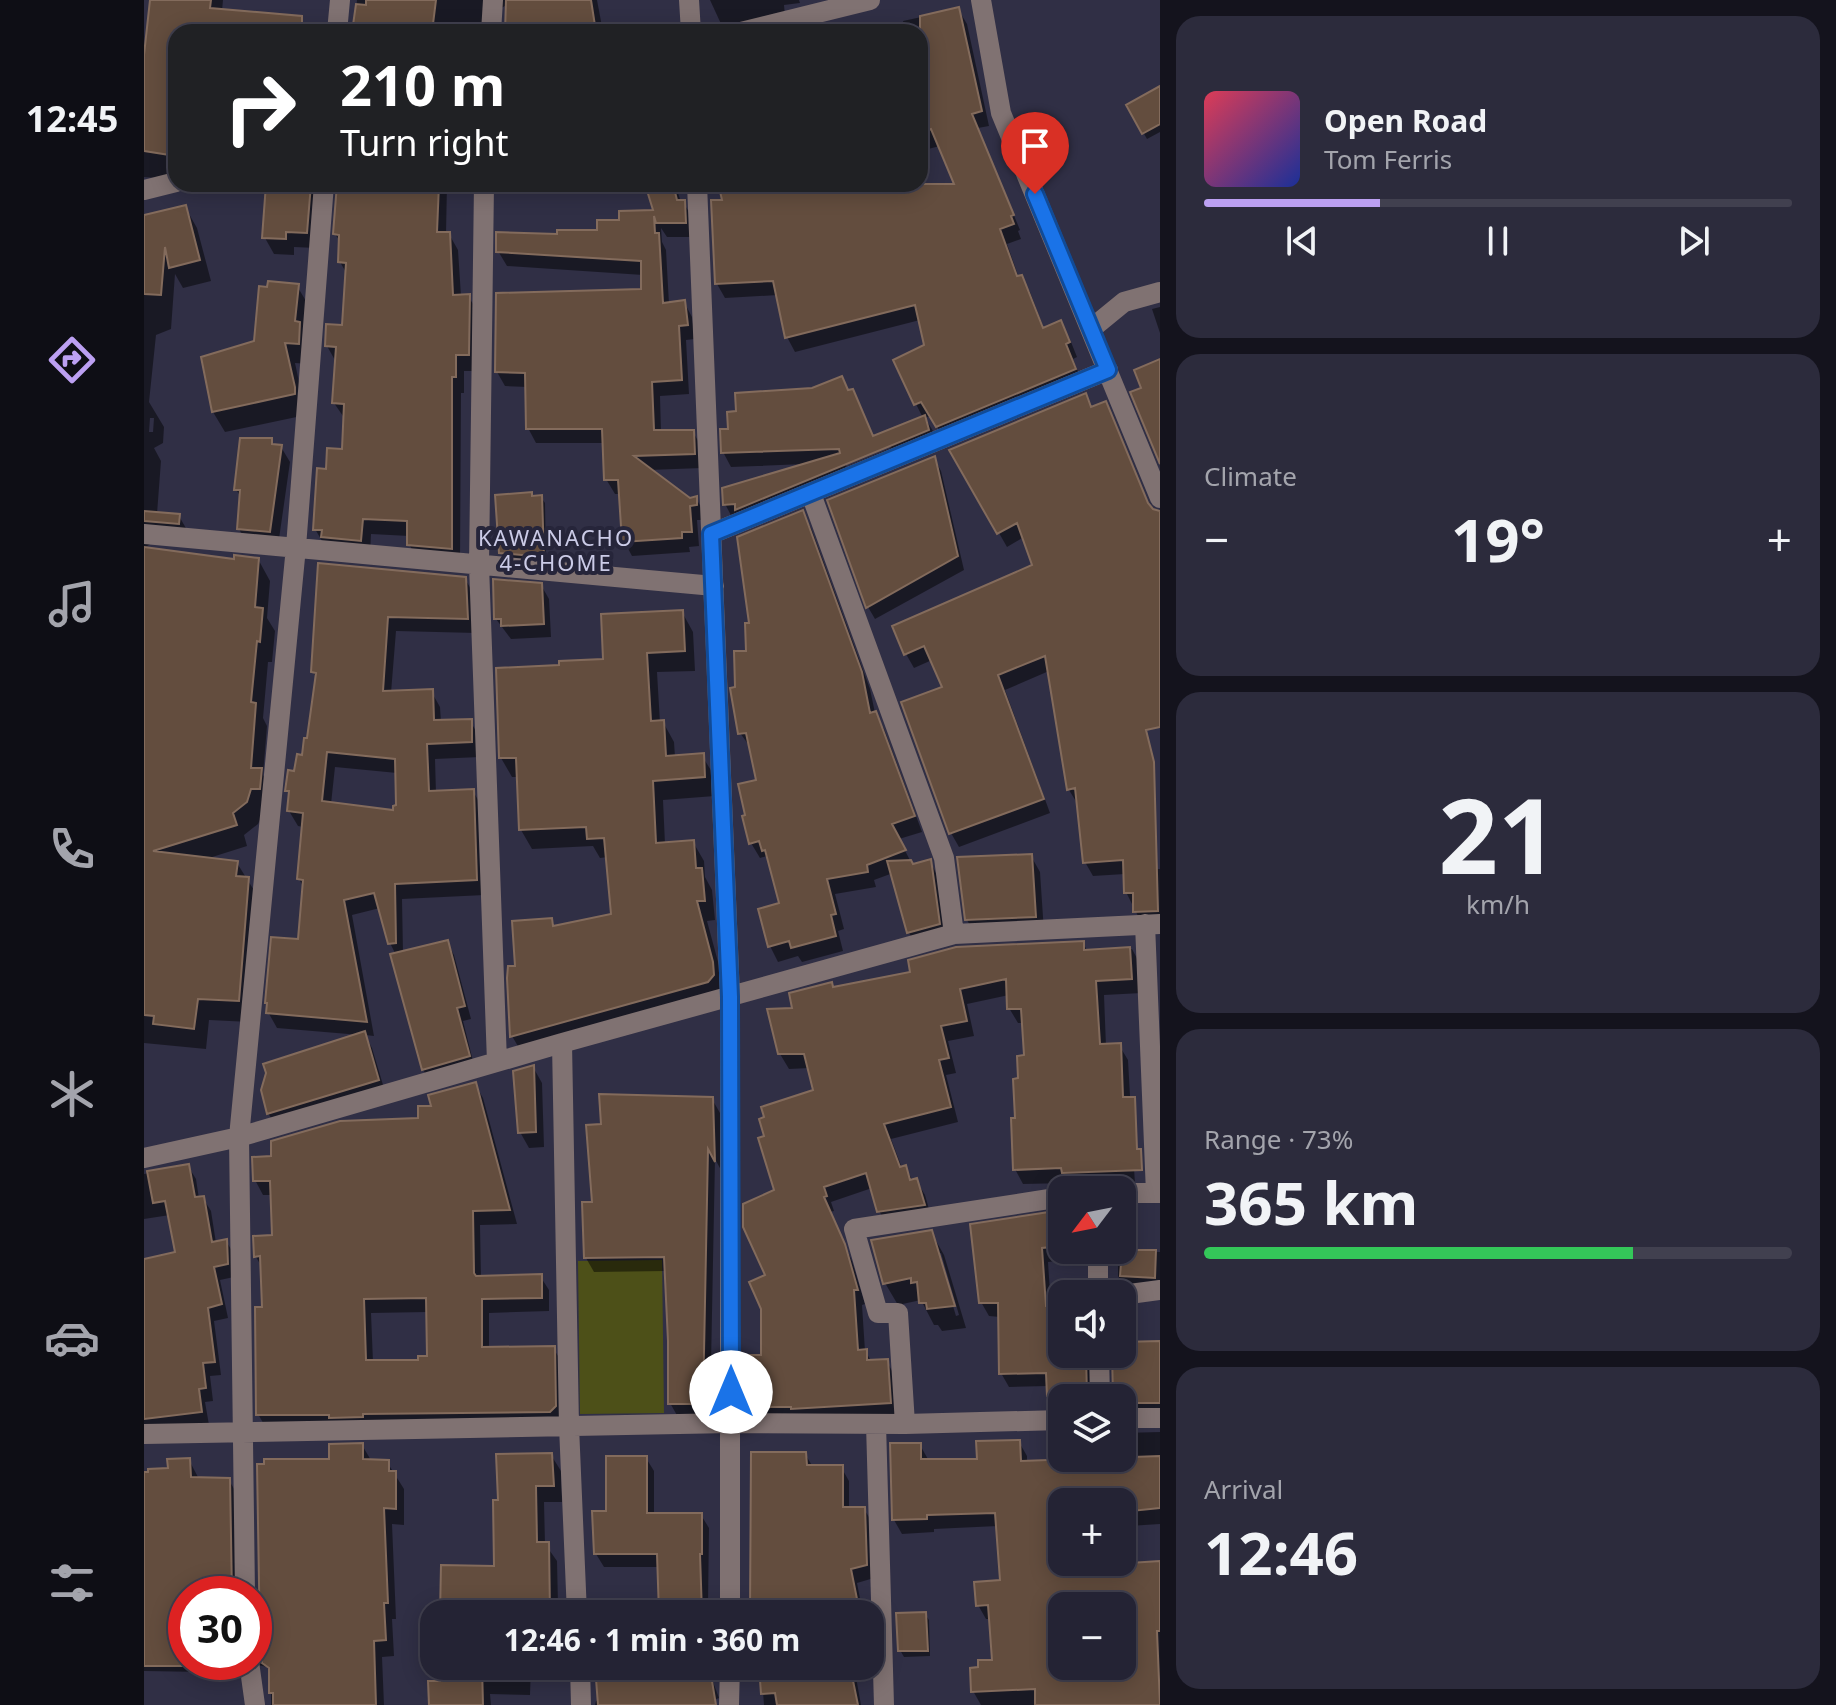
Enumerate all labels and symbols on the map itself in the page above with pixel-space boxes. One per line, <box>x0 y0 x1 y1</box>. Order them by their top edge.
pin <box>1001 112 1069 194</box>
district label: KAWANACHO 4-CHOME <box>478 522 634 577</box>
north arrow <box>1048 1176 1136 1264</box>
position arrow <box>689 1350 773 1434</box>
speed limit sign: 30 <box>168 1576 272 1680</box>

